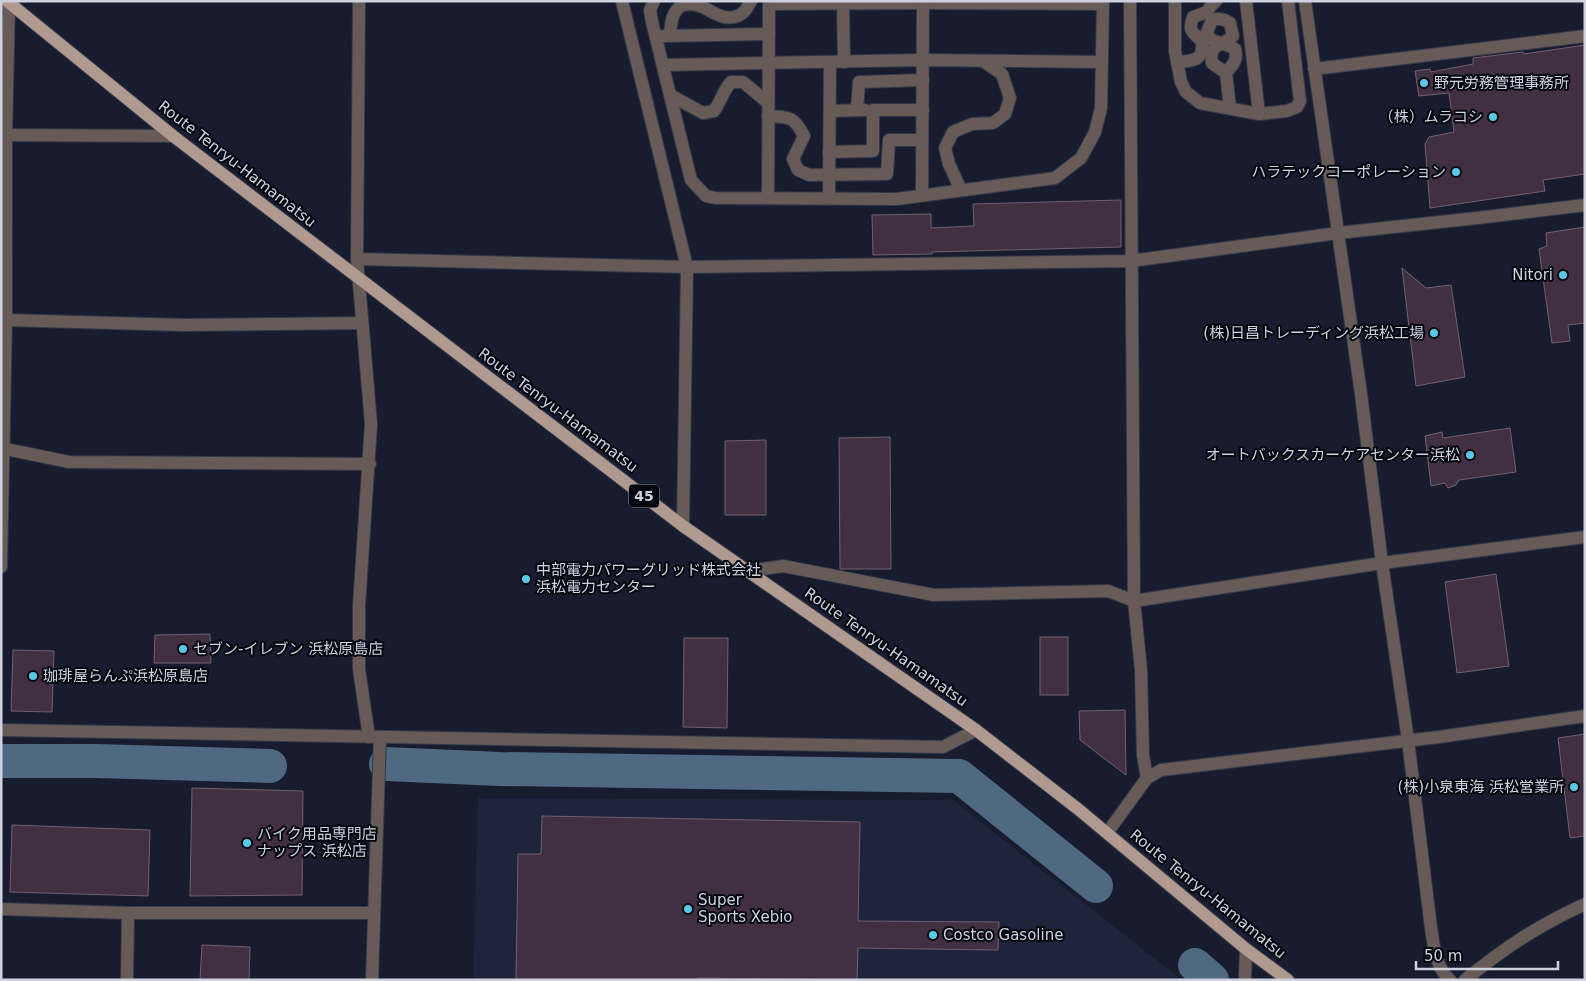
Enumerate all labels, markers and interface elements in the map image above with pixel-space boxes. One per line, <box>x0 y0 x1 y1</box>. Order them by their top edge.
place label: 野元労務管理事務所 <box>1434 74 1569 92</box>
marker: 野元労務管理事務所 <box>1418 77 1430 89</box>
street label: Route Tenryu-Hamamatsu <box>155 97 319 231</box>
place label: （株）ムラコシ <box>1379 108 1483 126</box>
marker: （株）ムラコシ <box>1487 111 1499 123</box>
place label: ハラテックコーポレーション <box>1251 163 1446 181</box>
marker: ハラテックコーポレーション <box>1450 166 1462 178</box>
place label: Nitori <box>1512 266 1553 284</box>
marker: Nitori <box>1557 269 1569 281</box>
place label: (株)日昌トレーディング浜松工場 <box>1203 324 1424 342</box>
marker: (株)日昌トレーディング浜松工場 <box>1428 327 1440 339</box>
street label: Route Tenryu-Hamamatsu <box>475 344 641 476</box>
place label: オートバックスカーケアセンター浜松 <box>1206 446 1460 464</box>
marker: オートバックスカーケアセンター浜松 <box>1464 449 1476 461</box>
road number: 45 <box>629 484 659 508</box>
place label: 中部電力パワーグリッド株式会社 浜松電力センター <box>536 561 761 596</box>
marker: 中部電力パワーグリッド株式会社 浜松電力センター <box>520 573 532 585</box>
street label: Route Tenryu-Hamamatsu <box>801 584 971 710</box>
place label: セブン‐イレブン 浜松原島店 <box>193 640 383 658</box>
marker: セブン‐イレブン 浜松原島店 <box>177 643 189 655</box>
place label: 珈琲屋らんぷ浜松原島店 <box>43 667 208 685</box>
marker: 珈琲屋らんぷ浜松原島店 <box>27 670 39 682</box>
place label: (株)小泉東海 浜松営業所 <box>1398 778 1564 796</box>
marker: (株)小泉東海 浜松営業所 <box>1568 781 1580 793</box>
place label: バイク用品専門店 ナップス 浜松店 <box>257 825 377 860</box>
street label: Route Tenryu-Hamamatsu <box>1127 826 1289 962</box>
marker: バイク用品専門店 ナップス 浜松店 <box>241 837 253 849</box>
place label: Super Sports Xebio <box>698 891 793 926</box>
marker: Super Sports Xebio <box>682 903 694 915</box>
place label: Costco Gasoline <box>943 926 1063 944</box>
marker: Costco Gasoline <box>927 929 939 941</box>
scale bar <box>1416 938 1558 970</box>
text: 50 m <box>1424 947 1462 965</box>

